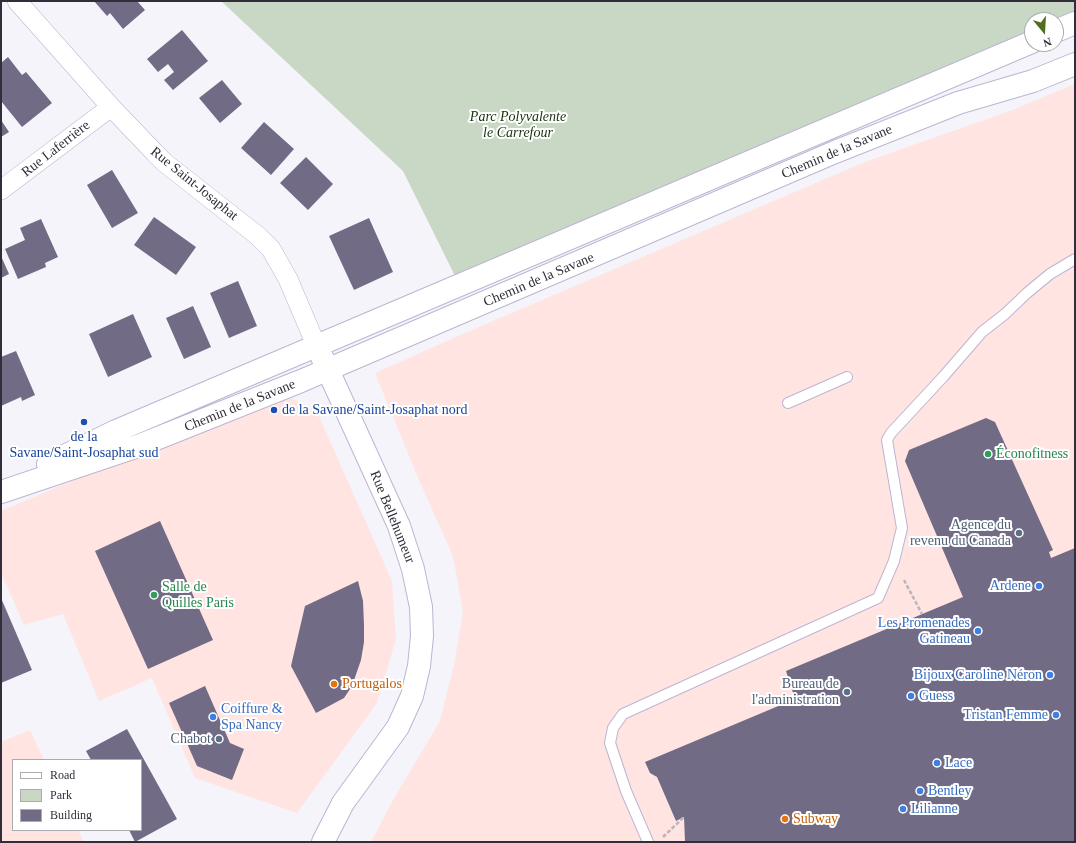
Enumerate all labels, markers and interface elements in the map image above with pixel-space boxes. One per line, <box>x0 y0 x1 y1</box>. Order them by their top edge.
north arrow <box>1024 12 1064 52</box>
text: N <box>1042 36 1053 49</box>
park label: Parc Polyvalente le Carrefour <box>470 109 566 142</box>
street label: Rue Laferrière <box>19 117 93 181</box>
street label: Chemin de la Savane <box>779 121 895 183</box>
street label: Rue Saint-Josaphat <box>147 144 241 224</box>
street label: Chemin de la Savane <box>481 249 597 311</box>
street label: Chemin de la Savane <box>182 376 298 436</box>
place label: de la Savane/Saint-Josaphat nord <box>282 402 467 418</box>
marker: de la Savane/Saint-Josaphat nord <box>269 405 279 415</box>
marker: de la Savane/Saint-Josaphat sud <box>79 417 89 427</box>
place label: de la Savane/Saint-Josaphat sud <box>10 429 158 462</box>
place label: Éconofitness <box>996 446 1068 462</box>
marker: Éconofitness <box>983 449 993 459</box>
street label: Rue Bellehumeur <box>366 468 418 566</box>
place label: Agence du revenu du Canada <box>910 517 1011 550</box>
marker: Agence du revenu du Canada <box>1014 528 1024 538</box>
place label: Ardene <box>990 578 1031 594</box>
place label: Salle de Quilles Paris <box>162 579 234 612</box>
marker: Ardene <box>1034 581 1044 591</box>
marker: Salle de Quilles Paris <box>149 590 159 600</box>
place label: Les Promenades Gatineau <box>878 615 970 648</box>
marker: Les Promenades Gatineau <box>973 626 983 636</box>
place label: Bijoux Caroline Néron <box>914 667 1042 683</box>
marker: Bijoux Caroline Néron <box>1045 670 1055 680</box>
place label: Portugalos <box>342 676 402 692</box>
place label: Bureau de l'administration <box>752 676 839 708</box>
marker: Portugalos <box>329 679 339 689</box>
marker: Bureau de l'administration <box>842 687 852 697</box>
place label: Guess <box>919 688 953 704</box>
marker: Guess <box>906 691 916 701</box>
place label: Coiffure & Spa Nancy <box>221 701 283 734</box>
place label: Tristan Femme <box>963 707 1048 723</box>
marker: Tristan Femme <box>1051 710 1061 720</box>
marker: Coiffure & Spa Nancy <box>208 712 218 722</box>
place label: Chabot <box>171 731 211 747</box>
marker: Chabot <box>214 734 224 744</box>
place label: Lace <box>945 755 972 771</box>
marker: Lace <box>932 758 942 768</box>
legend <box>12 759 142 831</box>
text: Road <box>50 768 75 782</box>
place label: Bentley <box>928 783 972 799</box>
marker: Bentley <box>915 786 925 796</box>
text: Park <box>50 788 72 802</box>
place label: Lilianne <box>911 801 958 817</box>
marker: Lilianne <box>898 804 908 814</box>
text: Building <box>50 808 92 822</box>
place label: Subway <box>793 811 838 827</box>
marker: Subway <box>780 814 790 824</box>

